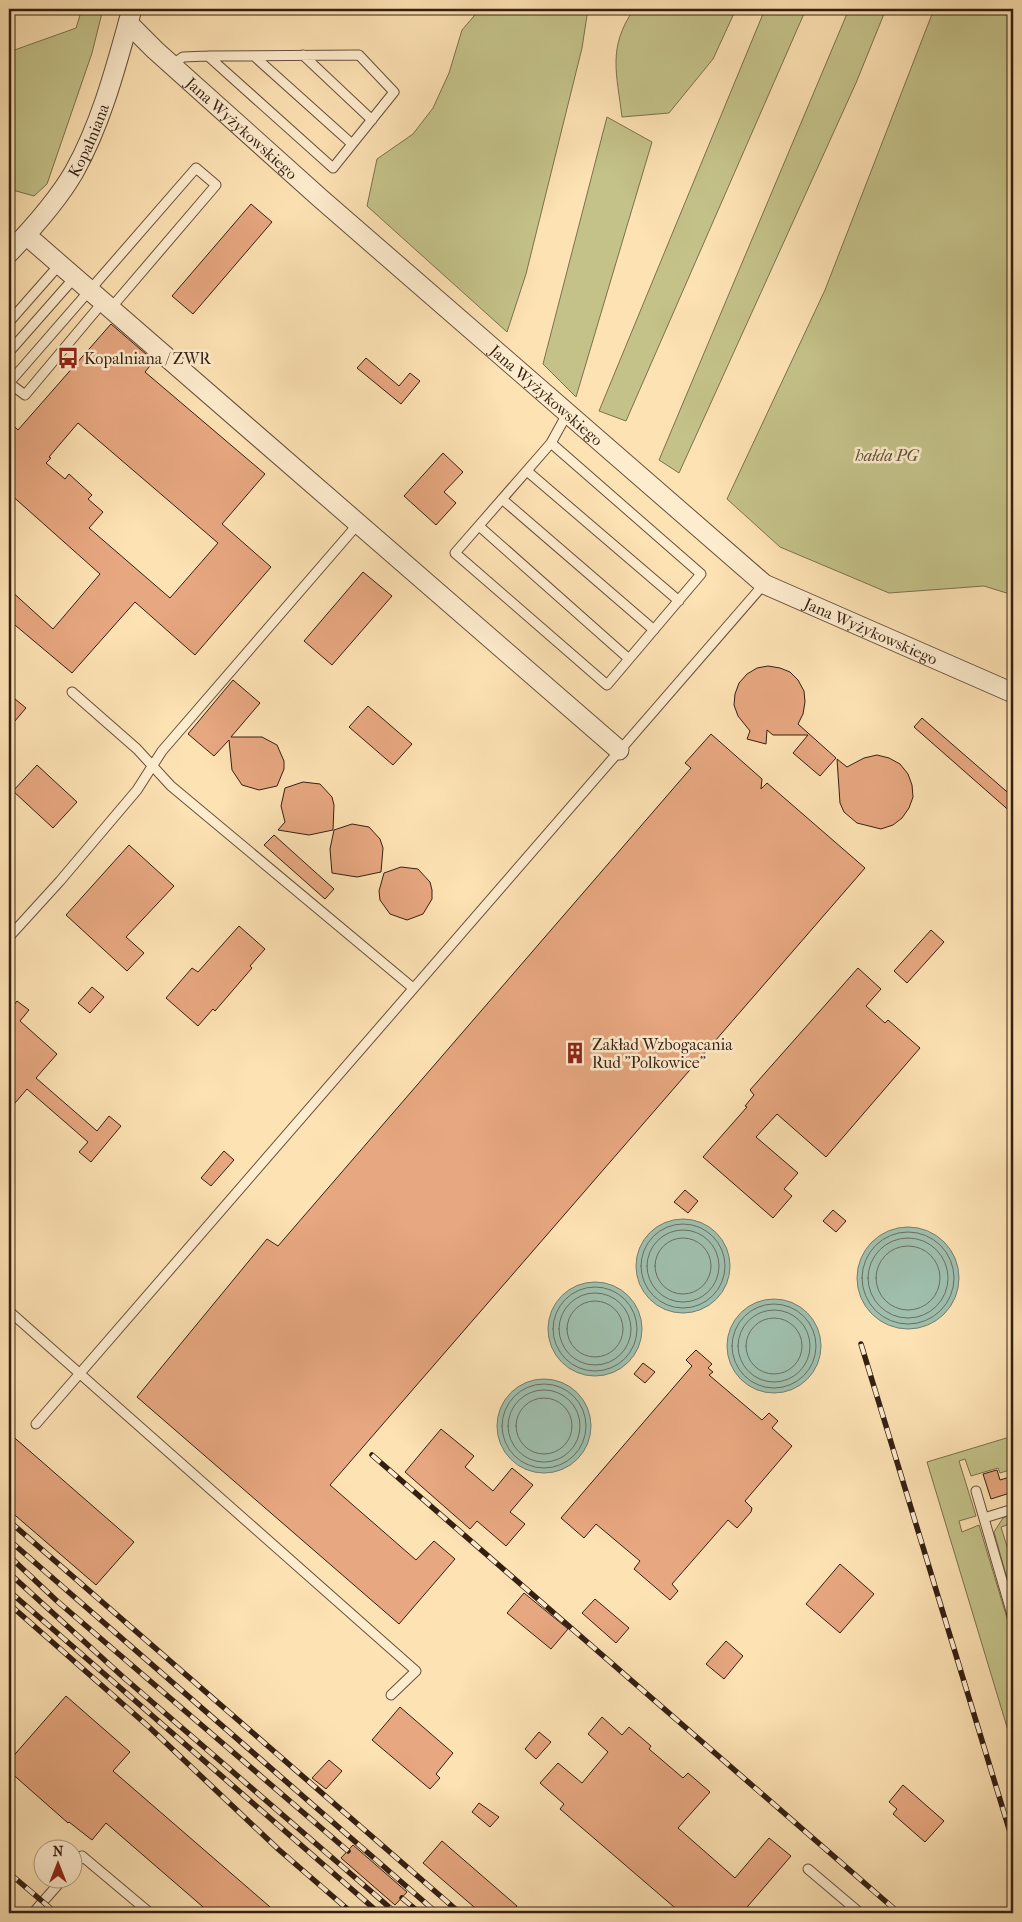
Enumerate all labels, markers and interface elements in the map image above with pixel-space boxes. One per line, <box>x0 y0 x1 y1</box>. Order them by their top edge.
street label: Jana Wyżykowskiego <box>181 72 302 183</box>
street label: Kopalniana <box>64 101 113 180</box>
street label: Jana Wyżykowskiego <box>485 339 607 449</box>
bus stop icon: Kopalniana / ZWR <box>55 345 81 371</box>
place label: Kopalniana / ZWR <box>84 349 212 368</box>
park label: hałda PG <box>855 446 919 465</box>
street label: Jana Wyżykowskiego <box>800 593 941 668</box>
place label: Zakład Wzbogacania Rud "Polkowice" <box>592 1035 733 1072</box>
building icon: Zakład Wzbogacania Rud "Polkowice" <box>562 1040 588 1066</box>
north arrow <box>32 1840 82 1890</box>
text: N <box>53 1843 64 1860</box>

